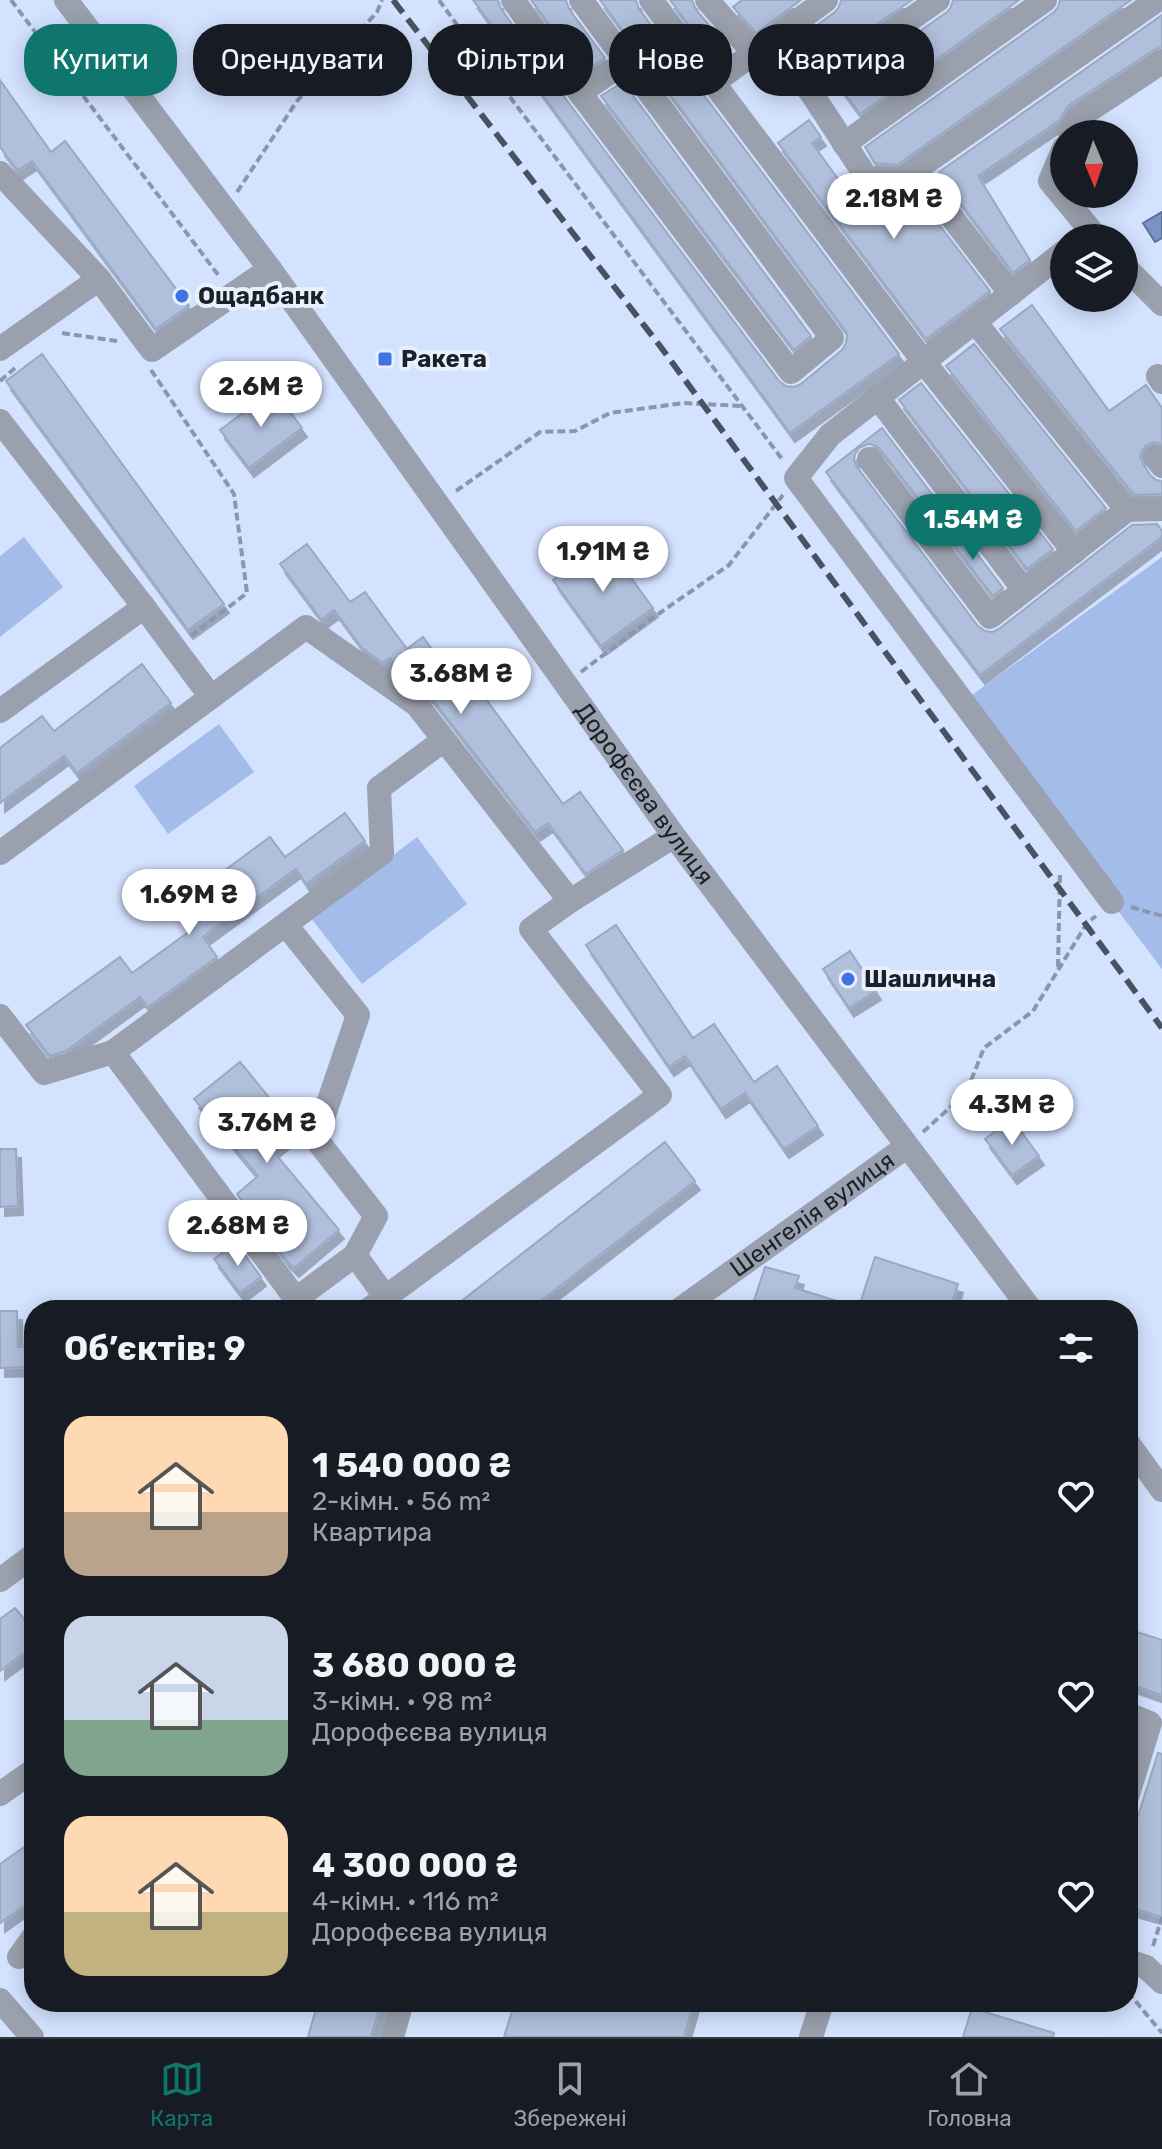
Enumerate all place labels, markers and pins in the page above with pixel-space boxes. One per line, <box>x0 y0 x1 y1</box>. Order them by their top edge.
pin: 2.18M ₴ <box>820 173 968 241</box>
place label: Ощадбанк <box>198 282 325 310</box>
marker: Ощадбанк <box>173 287 191 305</box>
place label: Ракета <box>401 345 487 373</box>
marker: Ракета <box>376 350 394 368</box>
pin: 2.6M ₴ <box>196 361 326 429</box>
pin: 1.54M ₴ <box>899 494 1047 562</box>
pin: 1.91M ₴ <box>529 526 677 594</box>
pin: 3.68M ₴ <box>387 648 535 716</box>
pin: 1.69M ₴ <box>115 869 263 937</box>
place label: Шашлична <box>864 965 996 993</box>
marker: Шашлична <box>839 970 857 988</box>
pin: 4.3M ₴ <box>947 1079 1077 1147</box>
pin: 3.76M ₴ <box>193 1097 341 1165</box>
pin: 2.68M ₴ <box>164 1200 312 1268</box>

